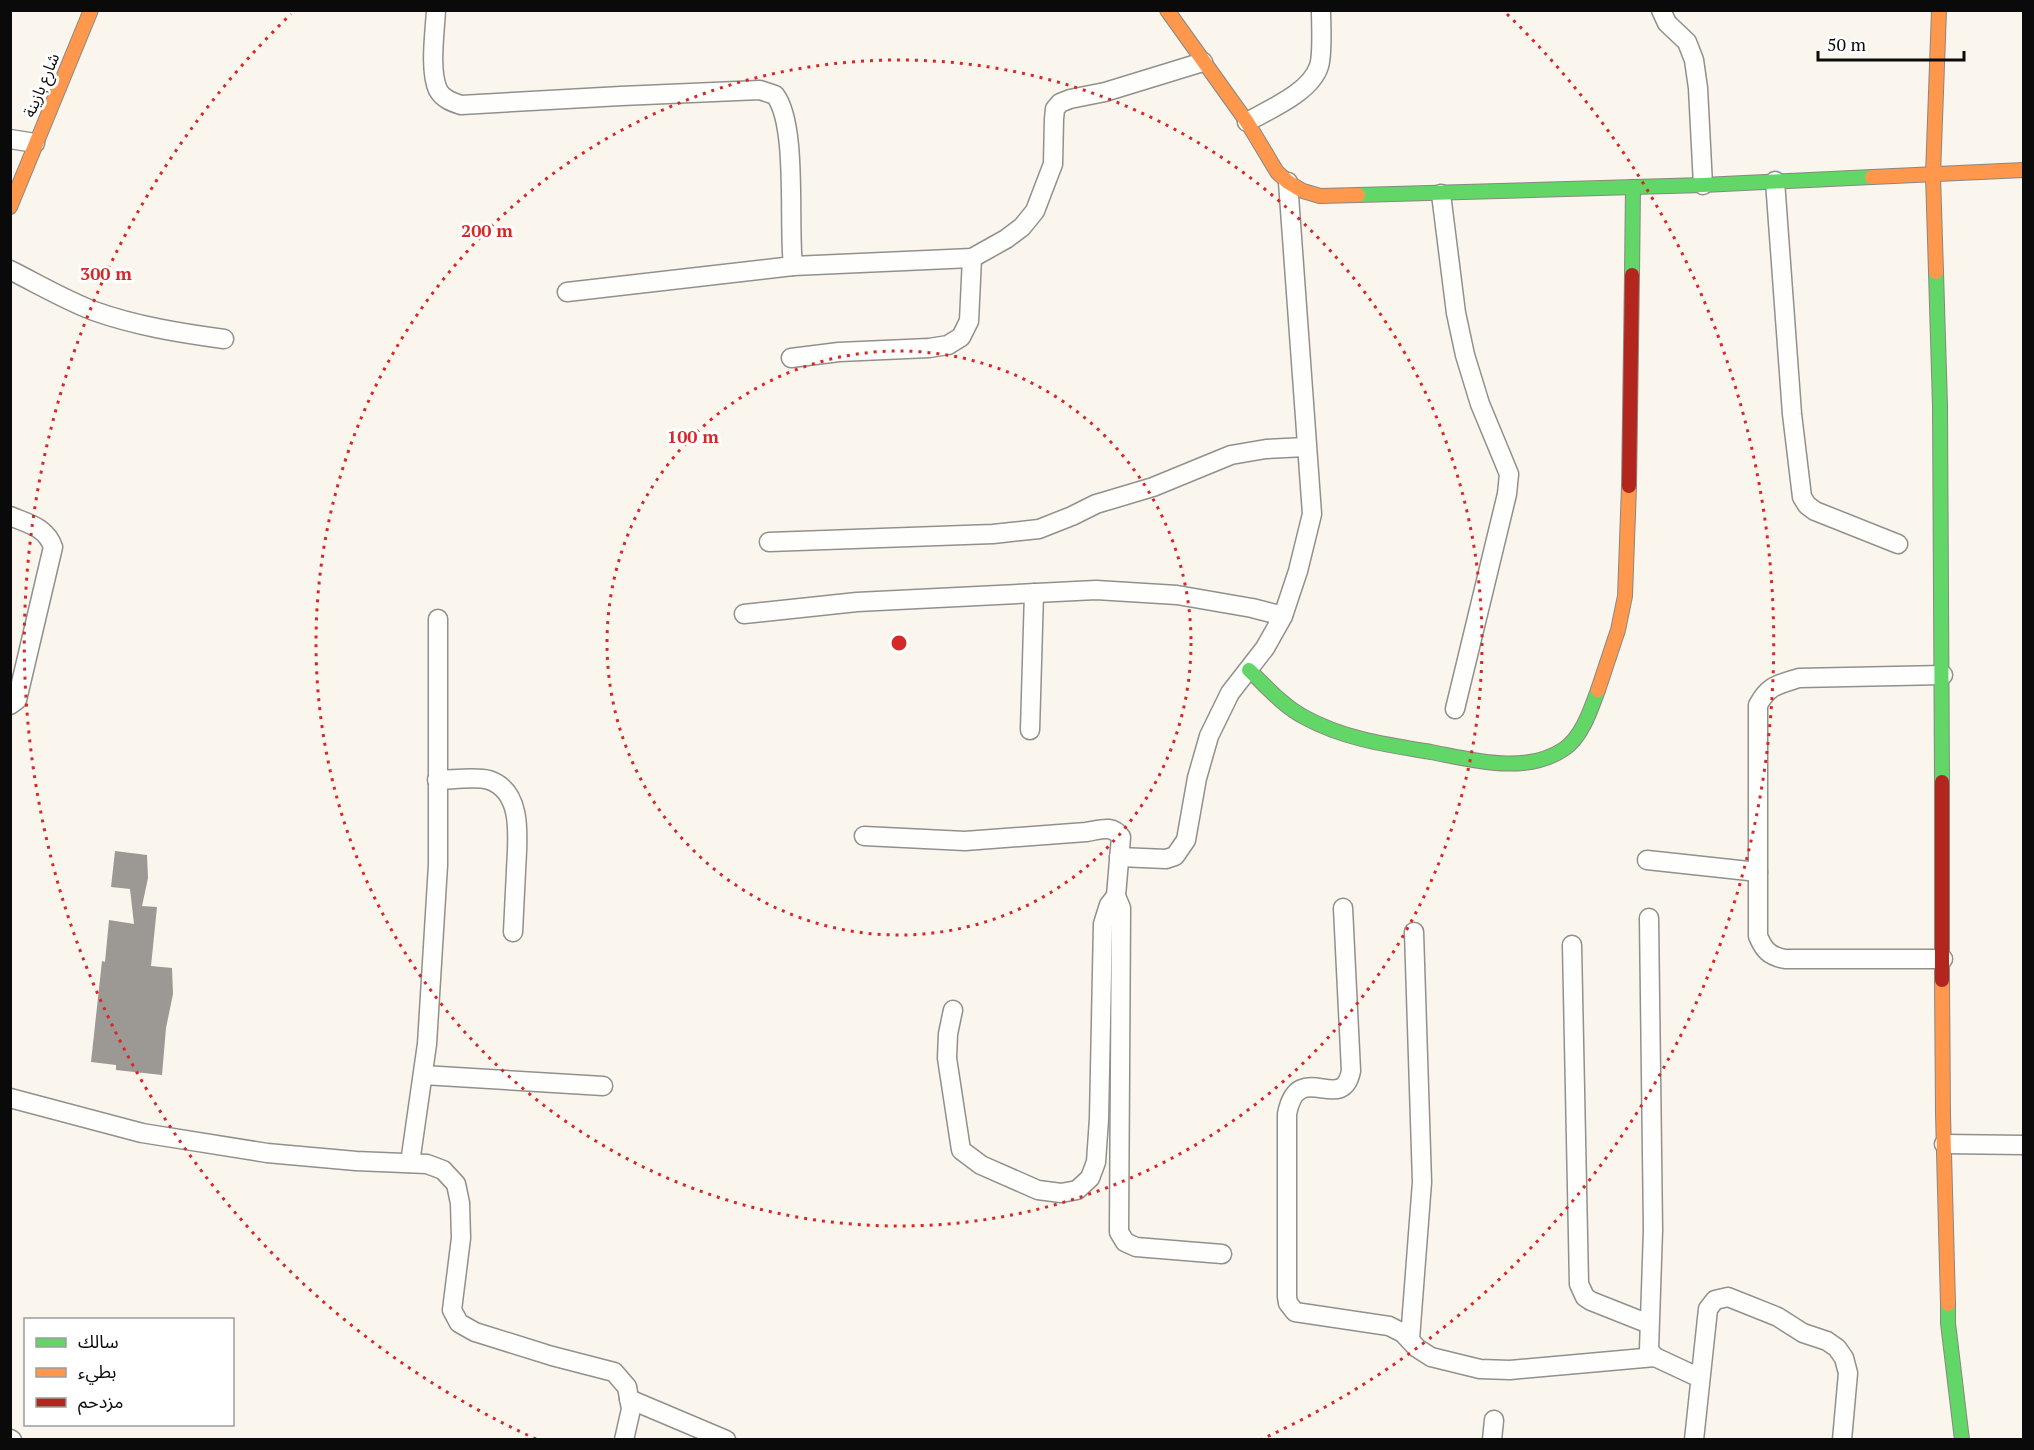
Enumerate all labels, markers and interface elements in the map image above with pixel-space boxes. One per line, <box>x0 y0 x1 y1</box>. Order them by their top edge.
scale bar <box>1818 24 1964 62</box>
text: 50 m <box>1827 32 1867 56</box>
street label: شارع بازينة <box>18 50 66 121</box>
text: 200 m <box>461 218 513 242</box>
text: 300 m <box>80 261 132 285</box>
text: 100 m <box>667 424 719 448</box>
centre of rings <box>889 633 909 653</box>
legend <box>24 1318 234 1426</box>
text: سالك <box>78 1329 119 1353</box>
text: بطيء <box>78 1359 116 1385</box>
text: مزدحم <box>78 1389 123 1415</box>

